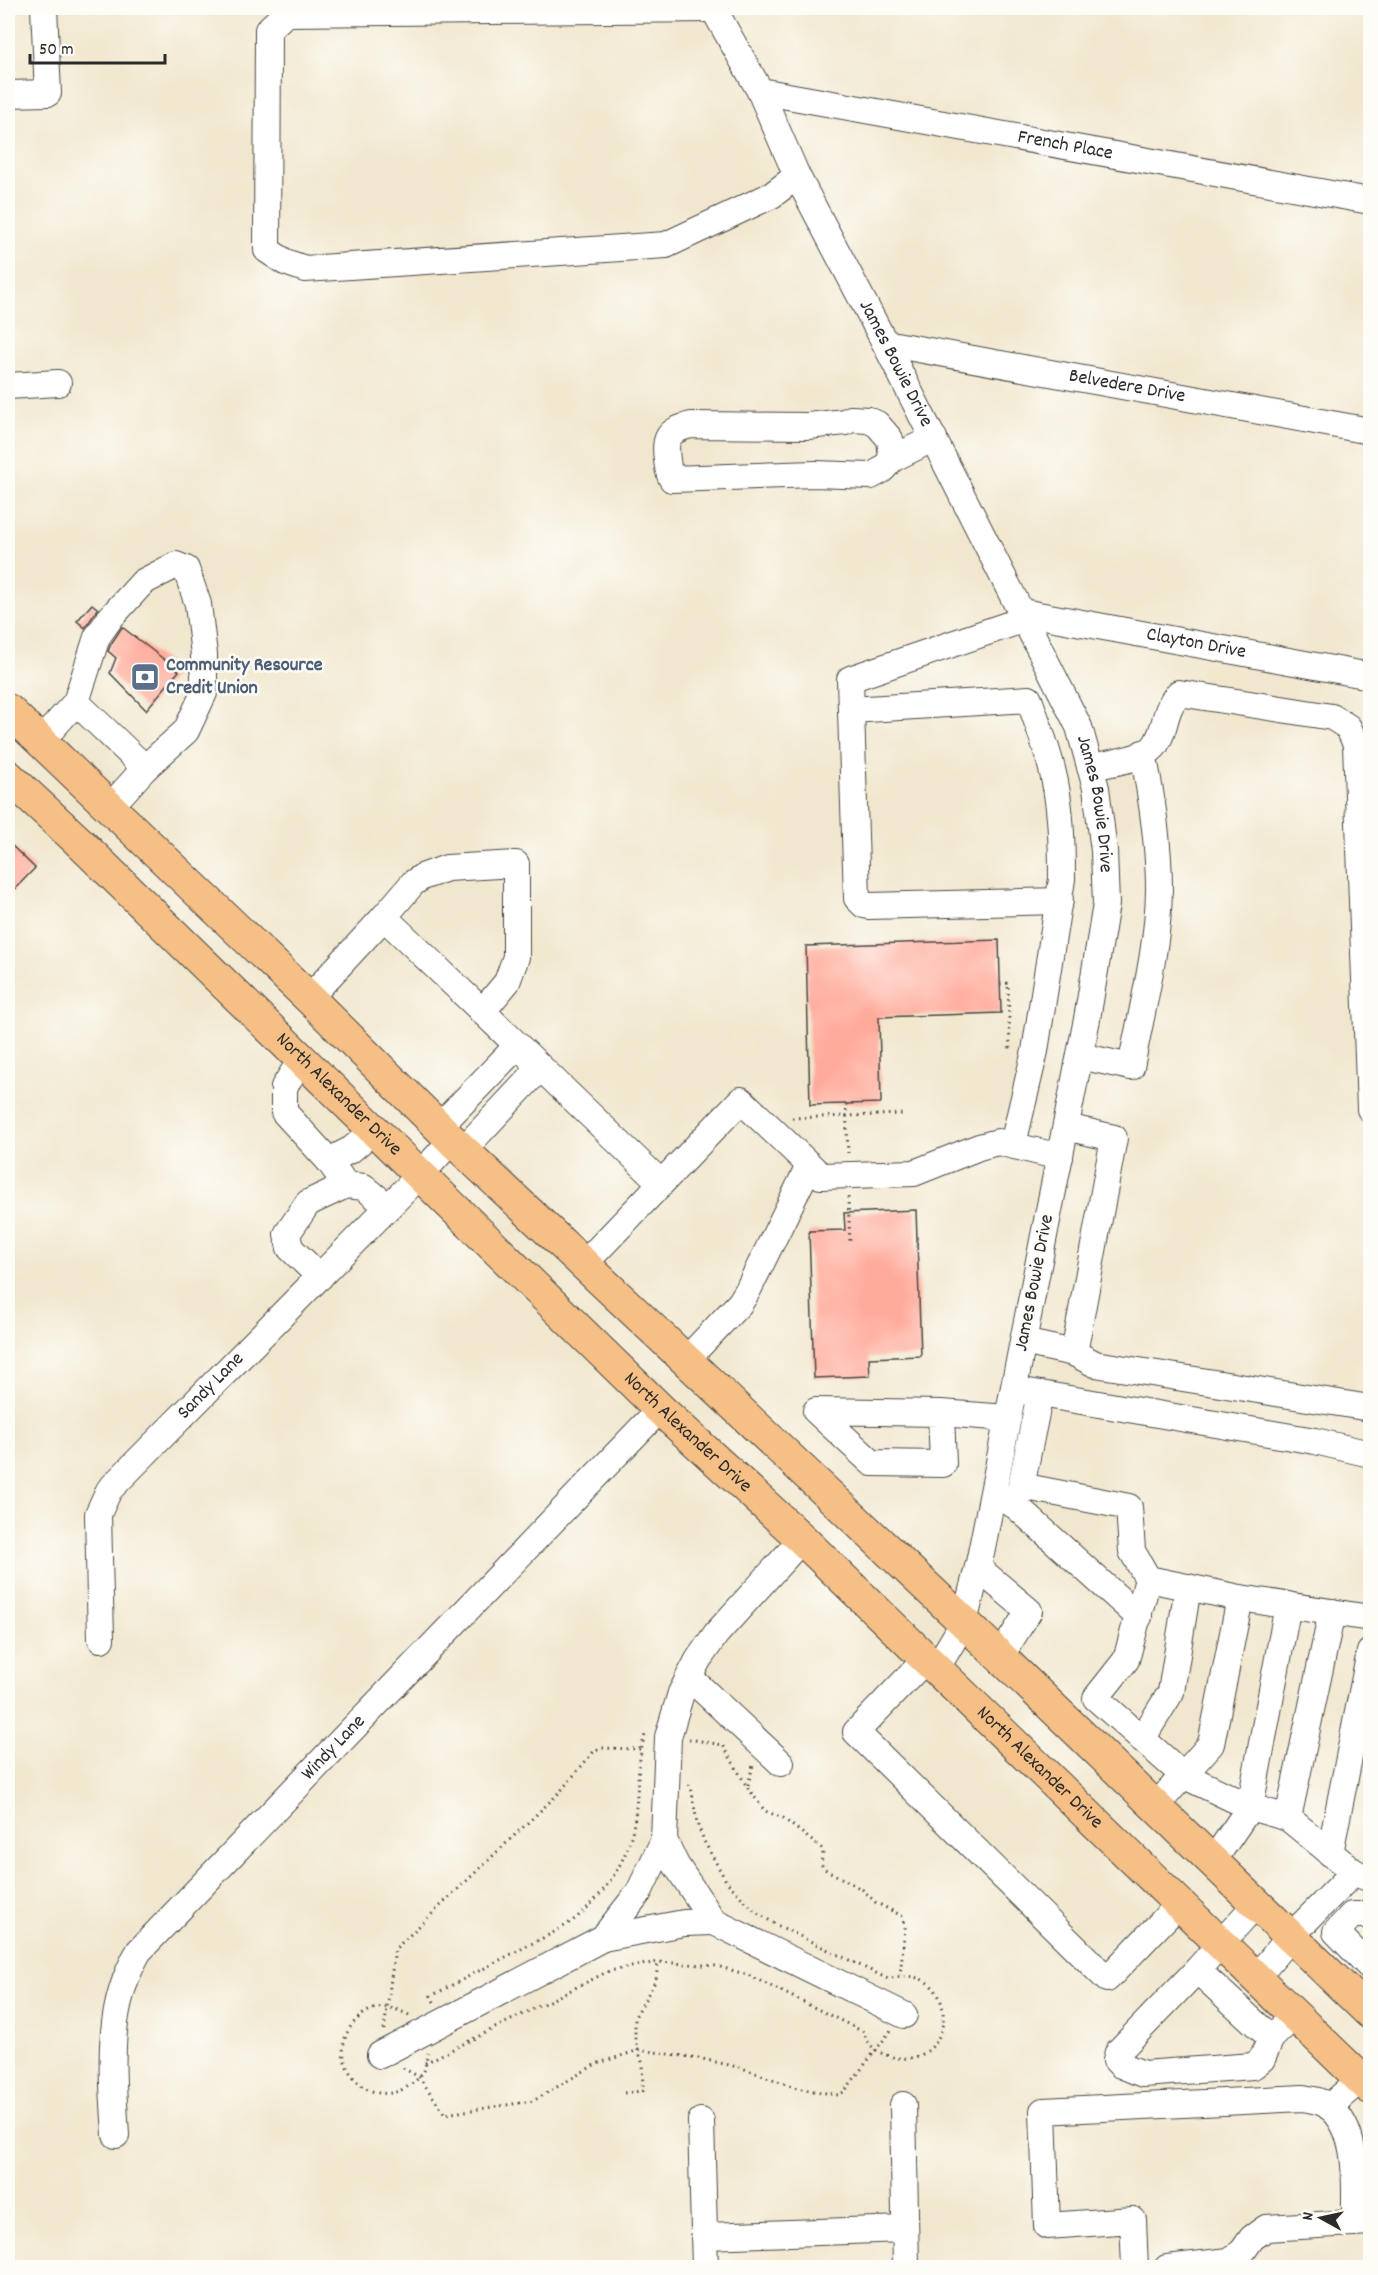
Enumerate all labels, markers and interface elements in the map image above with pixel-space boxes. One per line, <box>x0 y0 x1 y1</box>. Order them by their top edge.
scale bar <box>30 27 165 65</box>
text: 50 m <box>39 38 74 63</box>
street label: French Place <box>1015 124 1115 168</box>
street label: James Bowie Drive <box>851 295 939 432</box>
street label: Belvedere Drive <box>1067 363 1188 411</box>
street label: Clayton Drive <box>1144 621 1248 667</box>
place label: Community Resource Credit Union <box>166 652 323 703</box>
bank icon: Community Resource Credit Union <box>129 661 161 693</box>
street label: James Bowie Drive <box>1068 732 1119 873</box>
street label: North Alexander Drive <box>269 1027 408 1163</box>
street label: James Bowie Drive <box>1008 1212 1062 1354</box>
street label: Sandy Lane <box>171 1346 251 1427</box>
street label: North Alexander Drive <box>616 1366 758 1500</box>
street label: North Alexander Drive <box>969 1700 1109 1836</box>
street label: Windy Lane <box>295 1709 373 1787</box>
north arrow <box>1291 2188 1351 2248</box>
text: N <box>1297 2211 1321 2222</box>

